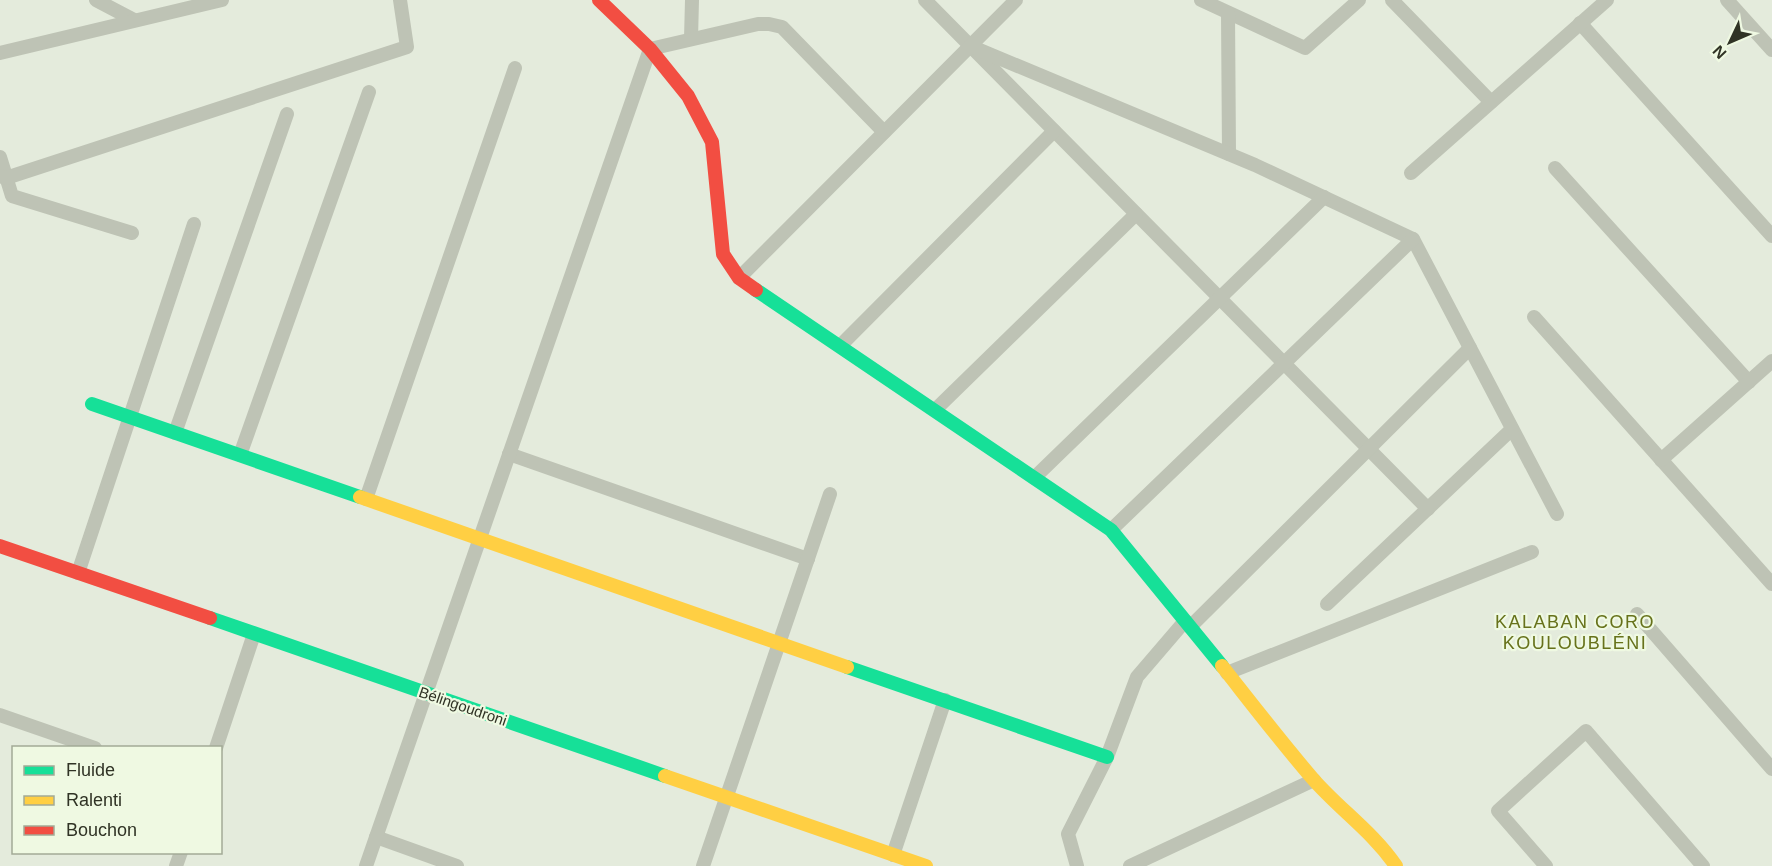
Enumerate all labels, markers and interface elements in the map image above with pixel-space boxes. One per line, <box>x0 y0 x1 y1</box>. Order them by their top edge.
north arrow <box>1700 12 1760 72</box>
text: N <box>1709 42 1730 62</box>
district label: KALABAN CORO KOULOUBLÉNI <box>1495 612 1655 653</box>
street label: Bélingoudroni <box>417 683 509 729</box>
legend <box>12 746 222 854</box>
text: Fluide <box>66 760 115 780</box>
text: Ralenti <box>66 790 122 810</box>
text: Bouchon <box>66 820 137 840</box>

